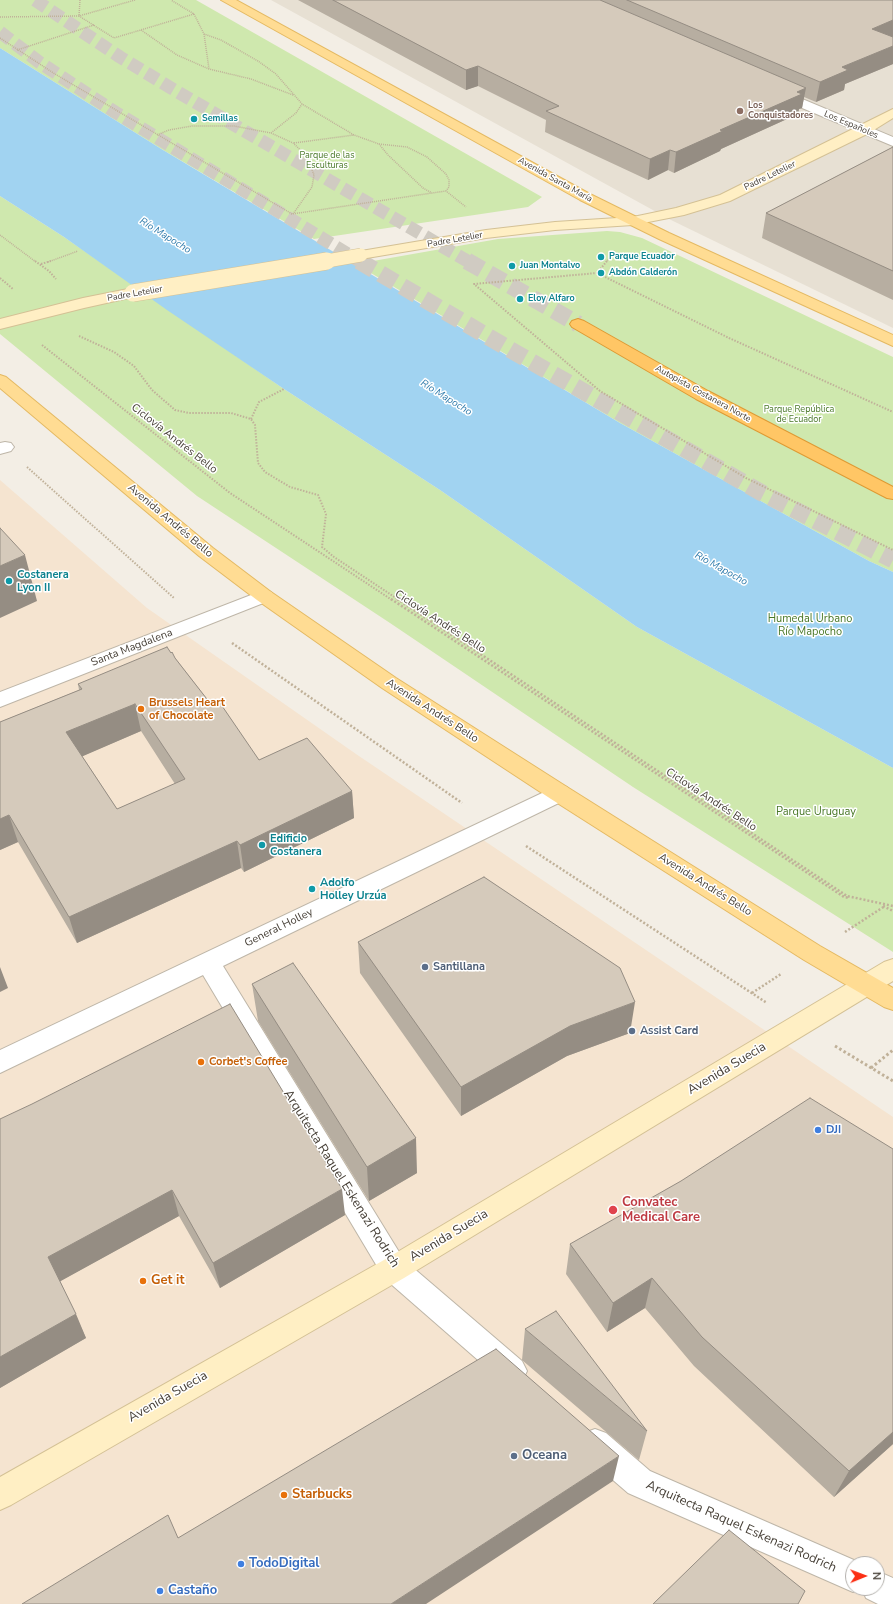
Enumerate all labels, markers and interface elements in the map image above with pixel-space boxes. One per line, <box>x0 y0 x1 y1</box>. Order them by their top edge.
place label: Los Conquistadores <box>748 101 813 122</box>
marker: Los Conquistadores <box>735 106 745 116</box>
street label: Los Españoles <box>822 109 880 141</box>
marker: Semillas <box>189 114 199 124</box>
place label: Semillas <box>202 114 238 124</box>
park label: Parque de las Esculturas <box>300 151 354 172</box>
street label: Avenida Santa María <box>516 155 594 205</box>
street label: Padre Letelier <box>742 159 798 193</box>
water label: Río Mapocho <box>137 215 193 257</box>
street label: Padre Letelier <box>426 230 484 250</box>
marker: Parque Ecuador <box>596 252 606 262</box>
place label: Parque Ecuador <box>609 252 675 262</box>
marker: Juan Montalvo <box>507 261 517 271</box>
place label: Juan Montalvo <box>520 261 580 271</box>
marker: Abdón Calderón <box>596 268 606 278</box>
place label: Abdón Calderón <box>609 268 677 278</box>
street label: Padre Letelier <box>106 284 164 304</box>
marker: Eloy Alfaro <box>515 294 525 304</box>
place label: Eloy Alfaro <box>528 294 575 304</box>
street label: Autopista Costanera Norte <box>653 363 753 425</box>
water label: Río Mapocho <box>418 377 474 419</box>
street label: Ciclovía Andrés Bello <box>128 401 220 477</box>
park label: Parque República de Ecuador <box>764 405 834 426</box>
street label: Avenida Andrés Bello <box>125 481 215 561</box>
water label: Río Mapocho <box>693 550 749 588</box>
place label: Costanera Lyon II <box>17 568 69 594</box>
marker: Costanera Lyon II <box>4 576 14 586</box>
street label: Ciclovía Andrés Bello <box>392 588 488 656</box>
park label: Humedal Urbano Río Mapocho <box>768 612 852 638</box>
street label: Santa Magdalena <box>89 626 175 670</box>
street label: Avenida Andrés Bello <box>383 676 481 746</box>
place label: Brussels Heart of Chocolate <box>149 696 225 722</box>
marker: Brussels Heart of Chocolate <box>136 704 146 714</box>
street label: Ciclovía Andrés Bello <box>663 766 759 834</box>
park label: Parque Uruguay <box>776 805 856 819</box>
place label: Edificio Costanera <box>270 832 322 858</box>
marker: Edificio Costanera <box>257 840 267 850</box>
street label: Avenida Andrés Bello <box>656 851 754 919</box>
place label: Adolfo Holley Urzúa <box>320 876 387 902</box>
marker: Adolfo Holley Urzúa <box>307 884 317 894</box>
street label: General Holley <box>243 906 315 950</box>
place label: Santillana <box>433 960 485 974</box>
marker: Santillana <box>420 962 430 972</box>
place label: Assist Card <box>640 1024 698 1038</box>
marker: Assist Card <box>627 1026 637 1036</box>
street label: Avenida Suecia <box>685 1039 769 1099</box>
place label: Corbet's Coffee <box>209 1055 287 1069</box>
marker: Corbet's Coffee <box>196 1057 206 1067</box>
street label: Arquitecta Raquel Eskenazi Rodrich <box>280 1087 402 1271</box>
place label: DJI <box>826 1123 841 1137</box>
marker: DJI <box>813 1125 823 1135</box>
place label: Convatec Medical Care <box>622 1195 700 1226</box>
marker: Convatec Medical Care <box>607 1204 619 1216</box>
street label: Avenida Suecia <box>407 1206 491 1266</box>
place label: Get it <box>151 1273 184 1289</box>
marker: Get it <box>138 1276 148 1286</box>
street label: Avenida Suecia <box>126 1368 210 1426</box>
place label: Oceana <box>522 1448 567 1464</box>
marker: Oceana <box>509 1451 519 1461</box>
street label: Arquitecta Raquel Eskenazi Rodrich <box>643 1478 839 1576</box>
place label: Starbucks <box>292 1487 352 1503</box>
marker: Starbucks <box>279 1490 289 1500</box>
place label: TodoDigital <box>249 1556 319 1572</box>
north arrow <box>845 1556 885 1596</box>
marker: TodoDigital <box>236 1559 246 1569</box>
text: N <box>869 1572 884 1580</box>
place label: Castaño <box>168 1583 217 1599</box>
marker: Castaño <box>155 1586 165 1596</box>

